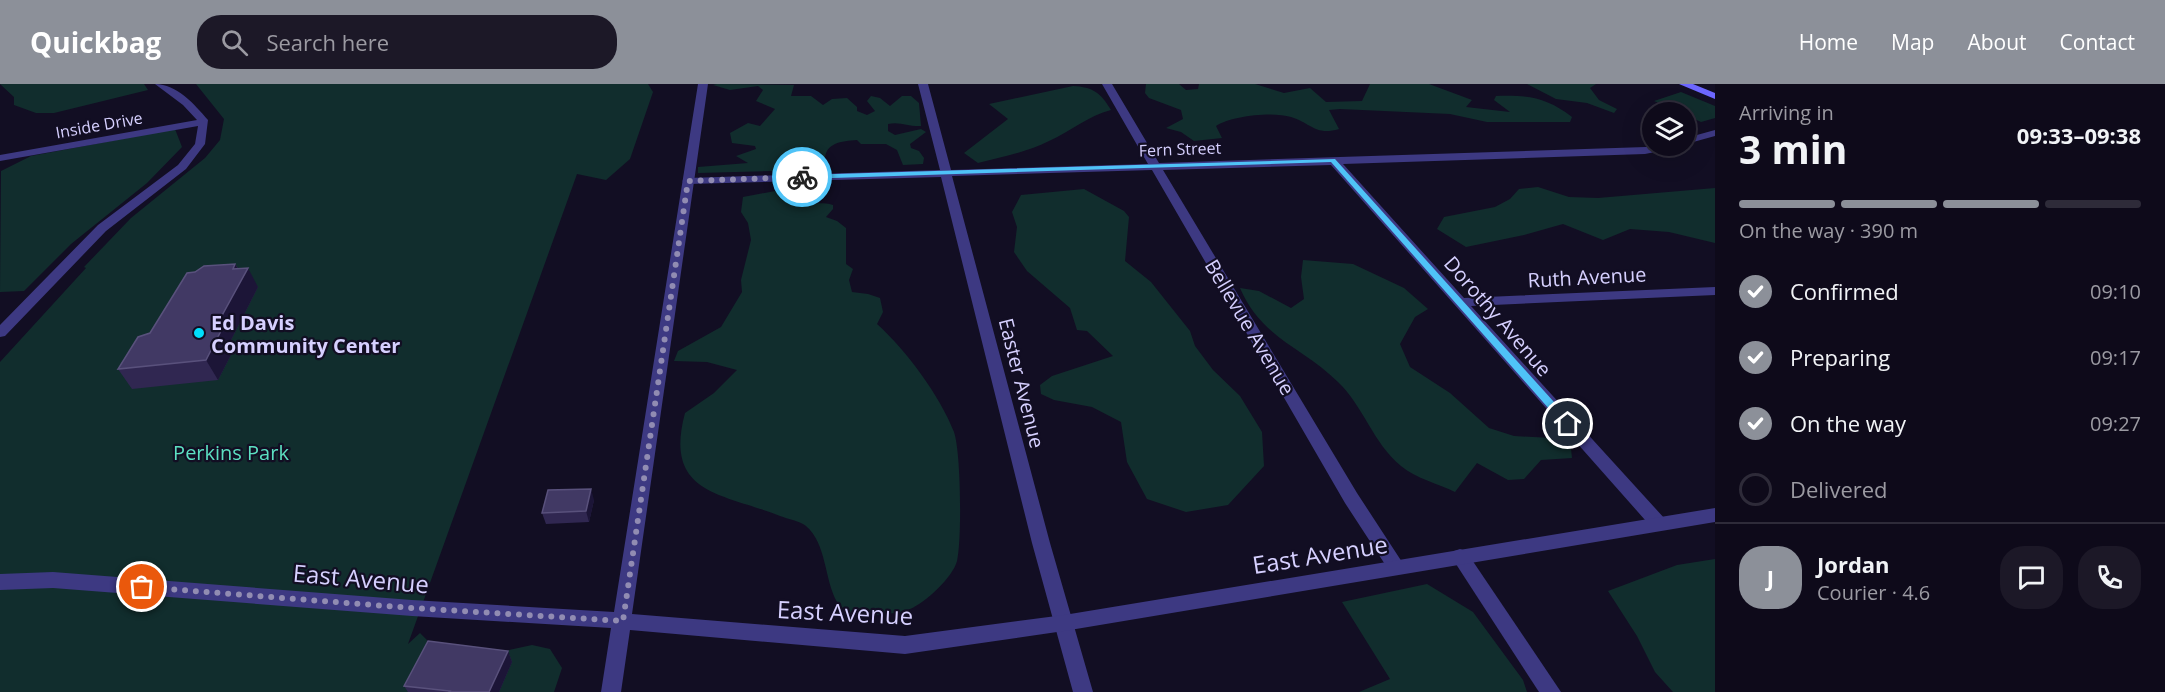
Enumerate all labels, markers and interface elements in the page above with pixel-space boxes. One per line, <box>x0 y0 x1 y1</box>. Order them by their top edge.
search box <box>197 15 617 69</box>
text: Quickbag <box>30 23 161 61</box>
icon: search <box>218 26 251 59</box>
text: Search here <box>266 27 389 57</box>
text: Home <box>1799 28 1858 56</box>
text: Map <box>1891 28 1934 56</box>
text: About <box>1967 28 2027 56</box>
text: Contact <box>2060 28 2135 56</box>
text: Arriving in <box>1739 99 1834 126</box>
map controls <box>1642 102 1696 156</box>
button: layers <box>1642 102 1696 156</box>
street label: Inside Drive <box>54 107 144 143</box>
text: 09:33–09:38 <box>2017 120 2141 150</box>
text: 3 min <box>1739 122 1847 175</box>
street label: Fern Street <box>1138 137 1222 161</box>
courier <box>772 147 832 207</box>
icon: bike <box>786 161 819 194</box>
text: On the way · 390 m <box>1739 217 1918 244</box>
street label: Dorothy Avenue <box>1438 250 1558 382</box>
street label: Bellevue Avenue <box>1199 254 1301 400</box>
street label: Ruth Avenue <box>1527 260 1647 294</box>
icon: check <box>1739 275 1772 308</box>
text: Confirmed <box>1790 276 1899 306</box>
text: 09:10 <box>2090 278 2141 305</box>
place label: Ed Davis Community Center <box>211 309 400 359</box>
street label: Easter Avenue <box>993 315 1051 451</box>
marker: Ed Davis Community Center <box>192 326 206 340</box>
icon: check <box>1739 341 1772 374</box>
text: Preparing <box>1790 342 1890 372</box>
text: 09:17 <box>2090 344 2141 371</box>
pin <box>1542 398 1593 449</box>
icon: home <box>1551 407 1584 440</box>
icon: check <box>1739 407 1772 440</box>
text: On the way <box>1790 408 1906 438</box>
text: 09:27 <box>2090 410 2141 437</box>
park label: Perkins Park <box>173 439 289 466</box>
text: Delivered <box>1790 474 1888 504</box>
street label: East Avenue <box>1250 527 1390 581</box>
button: chat <box>2000 546 2063 609</box>
button: phone <box>2078 546 2141 609</box>
text: Jordan <box>1817 549 1890 579</box>
street label: East Avenue <box>292 556 430 600</box>
pin <box>116 561 167 612</box>
text: J <box>1767 562 1774 592</box>
icon: bag <box>125 570 158 603</box>
text: Courier · 4.6 <box>1817 579 1930 606</box>
street label: East Avenue <box>776 592 914 632</box>

